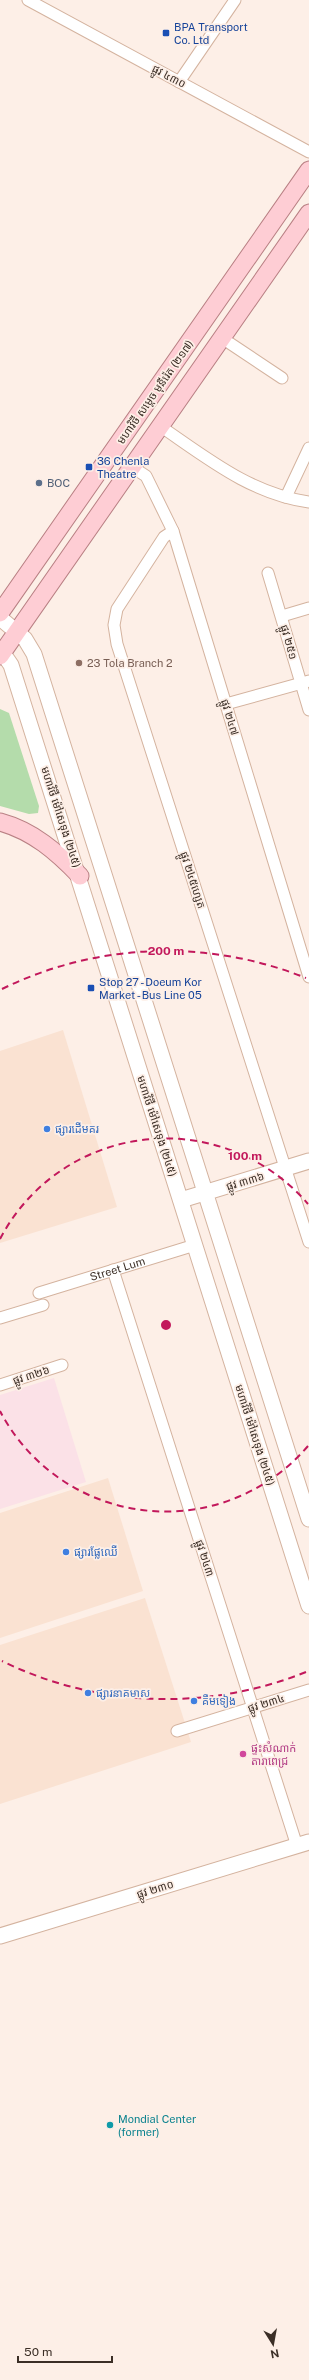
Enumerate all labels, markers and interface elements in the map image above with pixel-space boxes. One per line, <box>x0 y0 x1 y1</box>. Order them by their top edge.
place label: BPA Transport Co. Ltd <box>174 21 248 46</box>
marker: BPA Transport Co. Ltd <box>161 28 171 38</box>
street label: ផ្លូវ ៤៣០ <box>148 62 188 94</box>
street label: មហាវិថី សម្តេច មុនីរ៉េត (២១៧) <box>113 337 197 447</box>
place label: 36 Chenla Theatre <box>97 455 149 480</box>
marker: 36 Chenla Theatre <box>84 462 94 472</box>
place label: BOC <box>47 477 70 489</box>
marker: BOC <box>34 478 44 488</box>
street label: ផ្លូវ ២៥១ <box>274 623 300 662</box>
place label: 23 Tola Branch 2 <box>87 657 173 669</box>
marker: 23 Tola Branch 2 <box>74 658 84 668</box>
street label: ផ្លូវ ២៤៧ <box>215 698 241 738</box>
street label: មហាវិថី ម៉ៅសេទុង (២៤៥) <box>38 765 84 869</box>
street label: ផ្លូវ ២៤៥ហ្សេត <box>174 850 208 911</box>
text: 200 m <box>148 944 184 958</box>
place label: Stop 27 - Doeum Kor Market - Bus Line 05 <box>99 976 202 1001</box>
marker: Stop 27 - Doeum Kor Market - Bus Line 05 <box>86 983 96 993</box>
street label: មហាវិថី ម៉ៅសេទុង (២៤៥) <box>134 1074 180 1178</box>
place label: ផ្សារដើមគរ <box>55 1122 99 1136</box>
marker: ផ្សារដើមគរ <box>42 1124 52 1134</box>
text: 100 m <box>228 1149 262 1163</box>
street label: ផ្លូវ ៣៣៦ <box>225 1170 267 1197</box>
street label: Street Lum <box>88 1255 146 1283</box>
centre of rings <box>159 1318 173 1332</box>
street label: ផ្លូវ ៣២៦ <box>11 1363 52 1391</box>
street label: មហាវិថី ម៉ៅសេទុង (២៤៥) <box>232 1383 278 1487</box>
street label: ផ្លូវ ២៤៣ <box>189 1538 217 1579</box>
place label: ផ្សារផ្លែឈើ <box>74 1545 118 1559</box>
marker: ផ្សារផ្លែឈើ <box>61 1547 71 1557</box>
place label: ផ្សារនាគមាស <box>96 1687 150 1700</box>
marker: ផ្សារនាគមាស <box>83 1688 93 1698</box>
street label: ផ្លូវ ២៣៤ <box>246 1692 287 1718</box>
place label: គឹមទៀង <box>202 1694 236 1708</box>
marker: គឹមទៀង <box>189 1696 199 1706</box>
place label: ផ្ទះសំណាក់ តារាពេជ្រ <box>251 1741 296 1768</box>
marker: ផ្ទះសំណាក់ តារាពេជ្រ <box>238 1749 248 1759</box>
street label: ផ្លូវ ២៣០ <box>135 1878 176 1904</box>
place label: Mondial Center (former) <box>118 2113 196 2138</box>
marker: Mondial Center (former) <box>105 2120 115 2130</box>
north arrow <box>253 2324 293 2364</box>
scale bar <box>18 2338 112 2364</box>
text: 50 m <box>24 2345 52 2359</box>
text: N <box>270 2347 280 2361</box>

